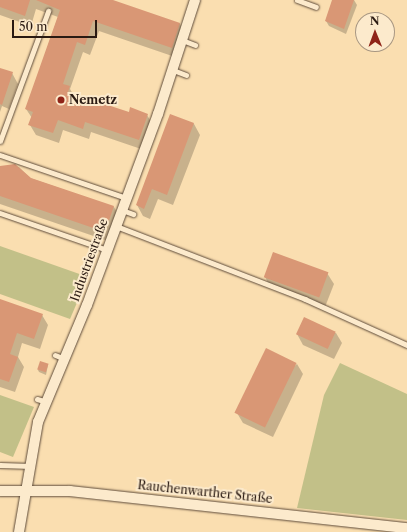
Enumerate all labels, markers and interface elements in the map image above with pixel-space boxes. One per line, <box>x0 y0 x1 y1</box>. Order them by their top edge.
scale bar <box>14 12 99 38</box>
north arrow <box>355 12 395 52</box>
text: N <box>370 14 380 28</box>
text: 50 m <box>19 19 48 34</box>
place label: Nemetz <box>69 93 117 107</box>
marker: Nemetz <box>56 95 66 105</box>
street label: Industriestraße <box>67 217 111 303</box>
street label: Rauchenwarther Straße <box>137 478 273 506</box>

